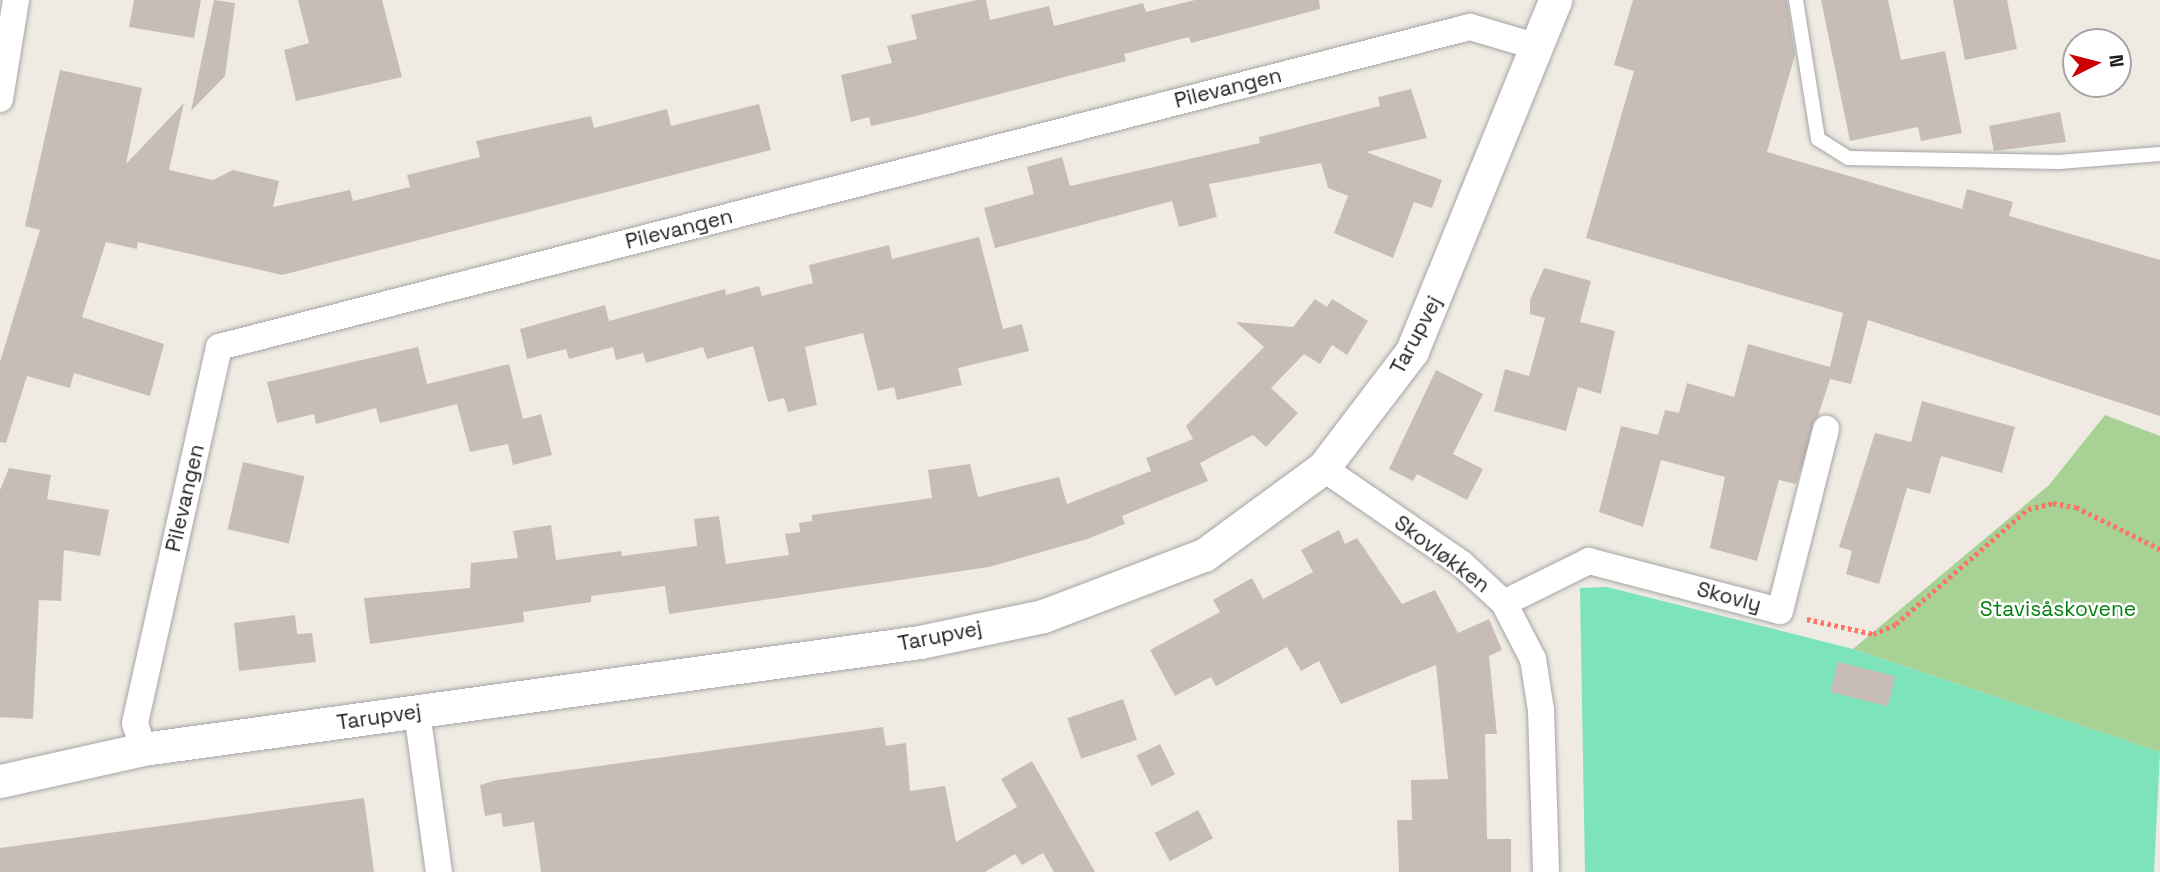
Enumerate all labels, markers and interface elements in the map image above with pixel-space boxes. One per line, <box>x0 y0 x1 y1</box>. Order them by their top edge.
north arrow <box>2062 28 2132 98</box>
text: N <box>2103 53 2129 69</box>
street label: Pilevangen <box>1172 63 1284 113</box>
street label: Pilevangen <box>623 204 735 254</box>
street label: Tarupvej <box>1385 292 1447 378</box>
street label: Pilevangen <box>160 442 210 554</box>
street label: Skovløkken <box>1389 510 1495 598</box>
street label: Skovly <box>1694 576 1764 618</box>
park label: Stavisåskovene <box>1980 596 2136 622</box>
street label: Tarupvej <box>896 616 984 656</box>
street label: Tarupvej <box>335 699 423 735</box>

